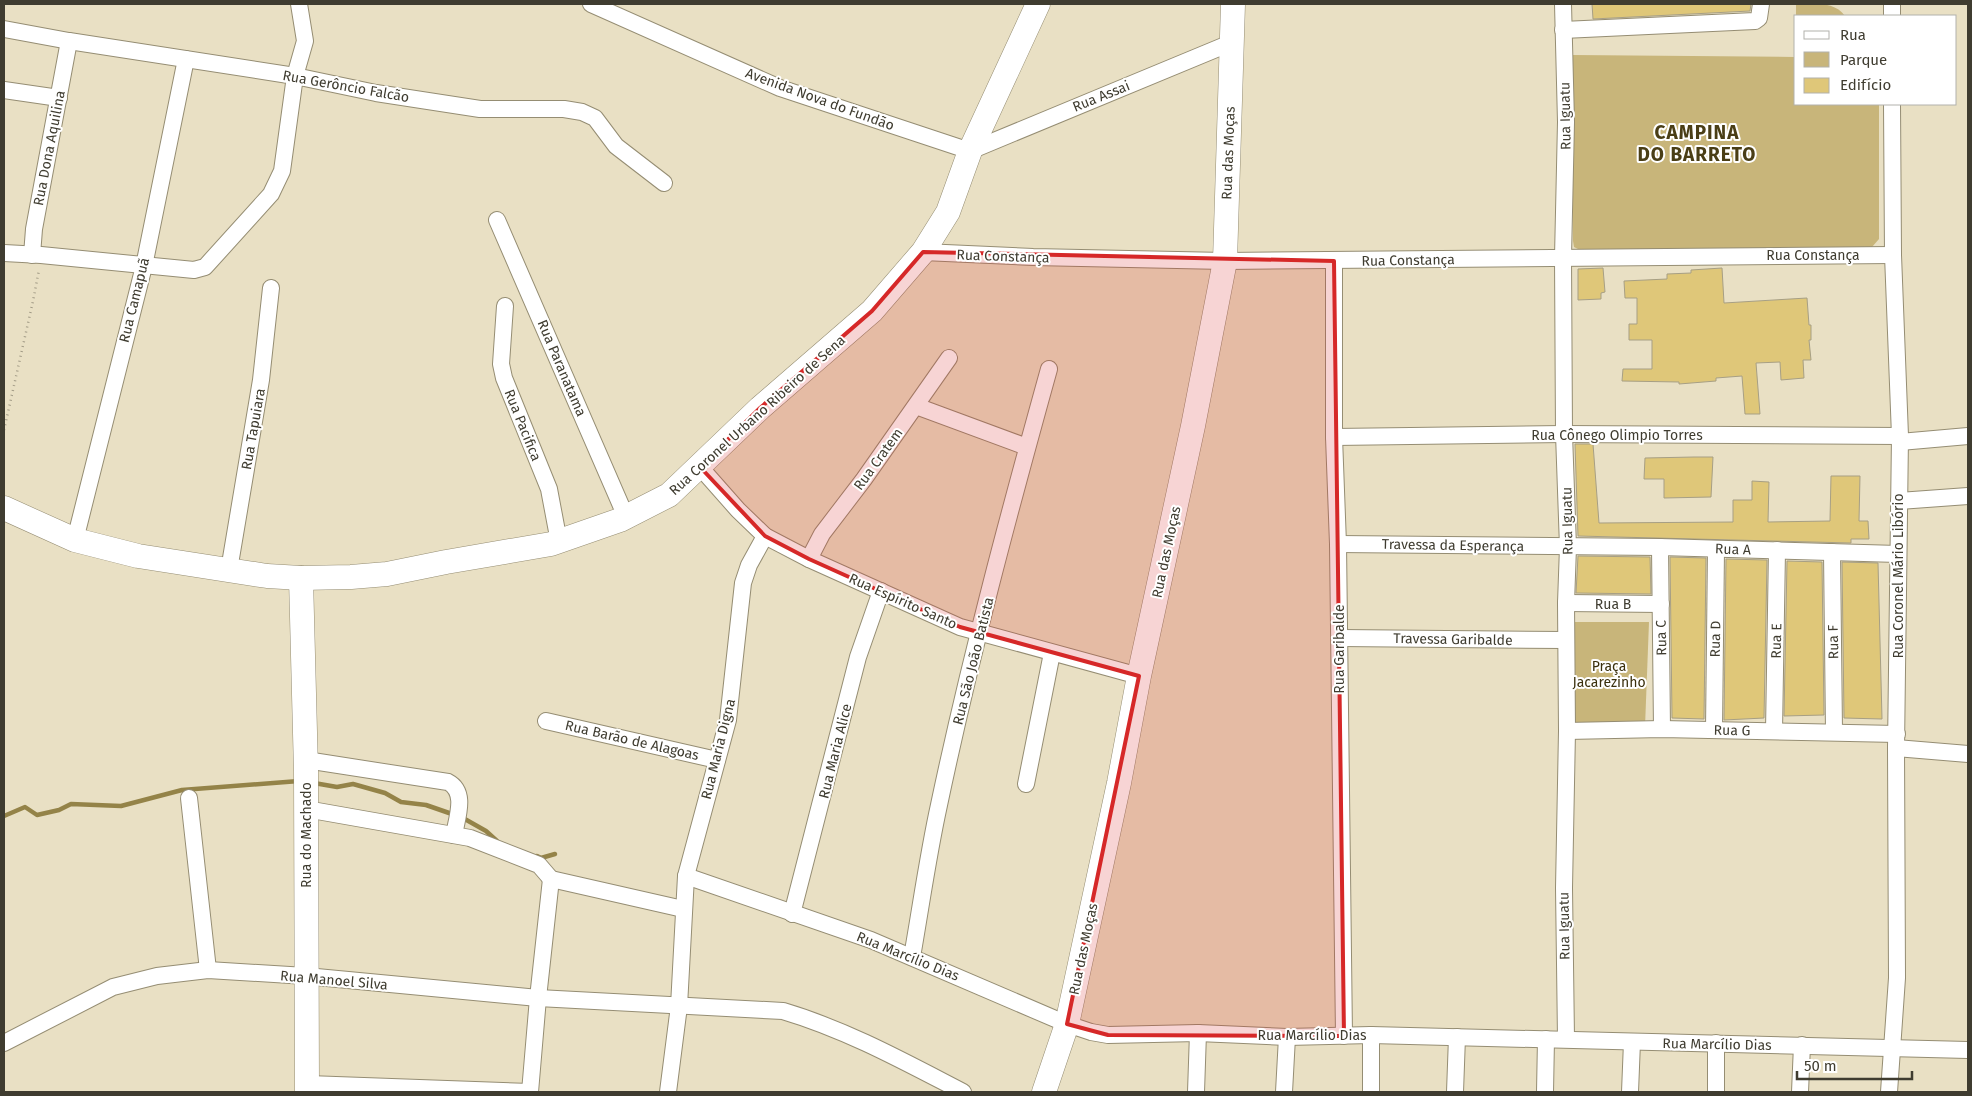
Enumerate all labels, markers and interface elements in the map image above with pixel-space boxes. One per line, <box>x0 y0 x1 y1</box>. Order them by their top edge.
legend <box>1794 15 1957 105</box>
text: Rua <box>1840 26 1866 44</box>
text: Parque <box>1840 51 1887 69</box>
street label: Avenida Nova do Fundão <box>743 65 897 134</box>
street label: Rua Gerôncio Falcão <box>281 67 411 106</box>
text: Edifício <box>1840 76 1891 94</box>
street label: Rua Assai <box>1070 77 1132 116</box>
street label: Rua Iguatu <box>1556 82 1575 150</box>
street label: Rua Dona Aquilina <box>30 89 69 207</box>
street label: Rua das Moças <box>1218 105 1239 200</box>
district label: CAMPINA DO BARRETO <box>1637 121 1757 166</box>
street label: Rua Constança <box>956 246 1050 267</box>
street label: Rua Constança <box>1766 247 1860 264</box>
street label: Rua Constança <box>1361 251 1455 270</box>
street label: Rua Camapuã <box>116 256 153 344</box>
street label: Rua Paranatama <box>534 317 590 419</box>
street label: Rua Coronel Urbano Ribeiro de Sena <box>666 332 849 499</box>
street label: Rua Tapuiara <box>238 387 269 471</box>
street label: Rua Pacifica <box>500 387 545 464</box>
street label: Rua Cratem <box>850 425 907 494</box>
street label: Rua Cônego Olimpio Torres <box>1531 427 1703 444</box>
street label: Rua Iguatu <box>1558 487 1577 555</box>
street label: Rua Coronel Mário Libório <box>1890 493 1907 659</box>
street label: Rua das Moças <box>1148 504 1185 600</box>
street label: Travessa da Esperança <box>1382 536 1524 555</box>
street label: Rua A <box>1715 540 1751 559</box>
street label: Rua Espírito Santo <box>846 570 960 633</box>
street label: Rua São João Batista <box>949 595 998 727</box>
street label: Rua B <box>1595 596 1631 613</box>
street label: Rua Garibalde <box>1331 604 1348 694</box>
street label: Rua C <box>1653 620 1670 656</box>
street label: Rua D <box>1707 620 1724 658</box>
street label: Rua E <box>1768 623 1785 659</box>
street label: Rua F <box>1825 624 1842 660</box>
street label: Travessa Garibalde <box>1393 630 1513 649</box>
park label: Praça Jacarezinho <box>1572 658 1646 691</box>
street label: Rua Maria Digna <box>698 697 739 801</box>
street label: Rua Maria Alice <box>815 702 855 800</box>
street label: Rua Barão de Alagoas <box>563 717 701 764</box>
street label: Rua G <box>1713 722 1751 739</box>
street label: Rua do Machado <box>298 782 315 888</box>
street label: Rua Iguatu <box>1555 892 1574 960</box>
street label: Rua das Moças <box>1065 901 1102 997</box>
street label: Rua Marcílio Dias <box>854 928 962 985</box>
street label: Rua Manoel Silva <box>279 967 389 994</box>
street label: Rua Marcílio Dias <box>1257 1027 1367 1044</box>
street label: Rua Marcílio Dias <box>1662 1035 1772 1054</box>
scale bar <box>1797 1048 1912 1080</box>
text: 50 m <box>1804 1057 1837 1075</box>

